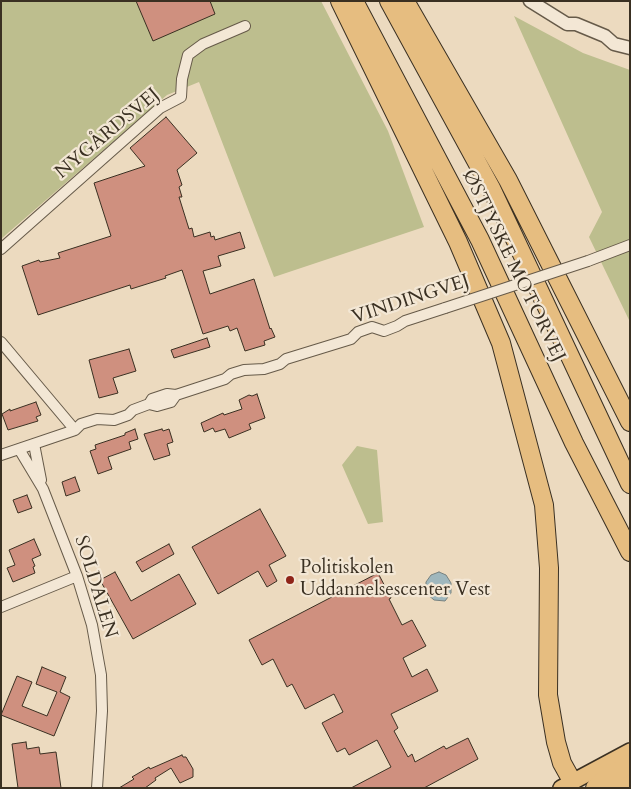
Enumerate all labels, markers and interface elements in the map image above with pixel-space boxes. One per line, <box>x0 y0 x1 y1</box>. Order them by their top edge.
street label: NYGÅRDSVEJ <box>51 84 165 184</box>
street label: ØSTJYSKE MOTORVEJ <box>457 166 569 366</box>
street label: VINDINGVEJ <box>349 270 473 330</box>
street label: SOLDALEN <box>69 533 121 641</box>
place label: Politiskolen Uddannelsescenter Vest <box>300 558 490 602</box>
marker: Politiskolen Uddannelsescenter Vest <box>284 574 296 586</box>

